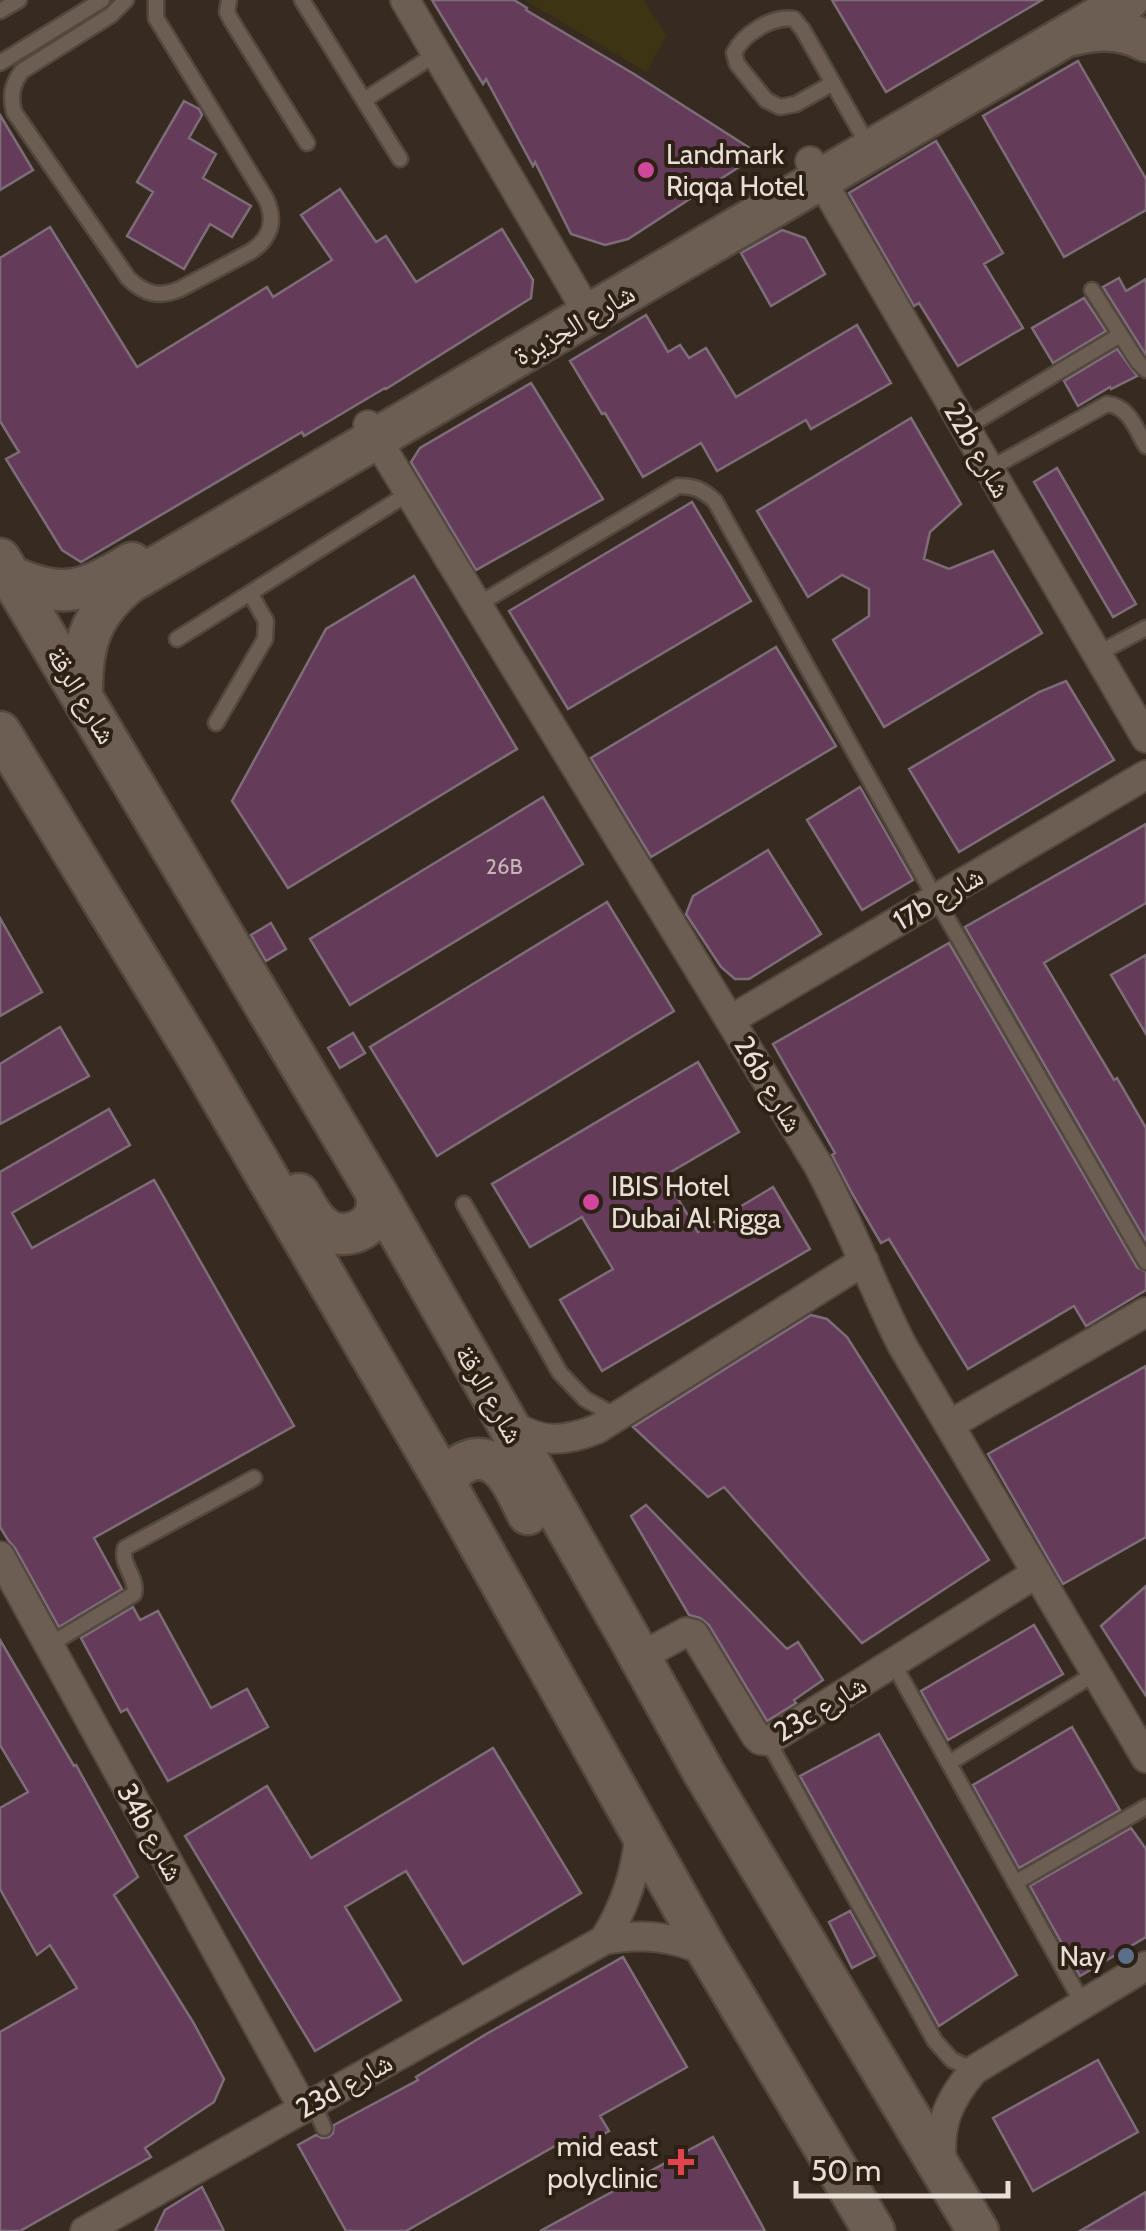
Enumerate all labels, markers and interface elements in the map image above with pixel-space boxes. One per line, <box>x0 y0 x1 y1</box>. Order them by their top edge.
place label: Landmark Riqqa Hotel <box>666 137 805 203</box>
marker: Landmark Riqqa Hotel <box>635 159 657 181</box>
street label: شارع الجزيرة <box>507 276 641 373</box>
street label: 22b شارع <box>936 396 1019 504</box>
street label: شارع الرقة <box>39 640 124 750</box>
house number: 26B <box>485 853 523 880</box>
street label: 17b شارع <box>887 859 990 938</box>
street label: 26b شارع <box>726 1030 811 1139</box>
place label: IBIS Hotel Dubai Al Rigga <box>611 1169 782 1235</box>
marker: IBIS Hotel Dubai Al Rigga <box>580 1191 602 1213</box>
street label: شارع الرقة <box>447 1339 532 1450</box>
street label: 23c شارع <box>767 1667 873 1750</box>
street label: 34b شارع <box>109 1777 192 1887</box>
place label: Nay <box>1060 1939 1106 1973</box>
marker: Nay <box>1115 1945 1137 1967</box>
street label: 23d شارع <box>290 2045 399 2126</box>
place label: mid east polyclinic <box>547 2129 658 2195</box>
scale bar <box>796 2136 1008 2198</box>
marker: mid east polyclinic <box>668 2149 694 2175</box>
text: 50 m <box>811 2152 881 2189</box>

